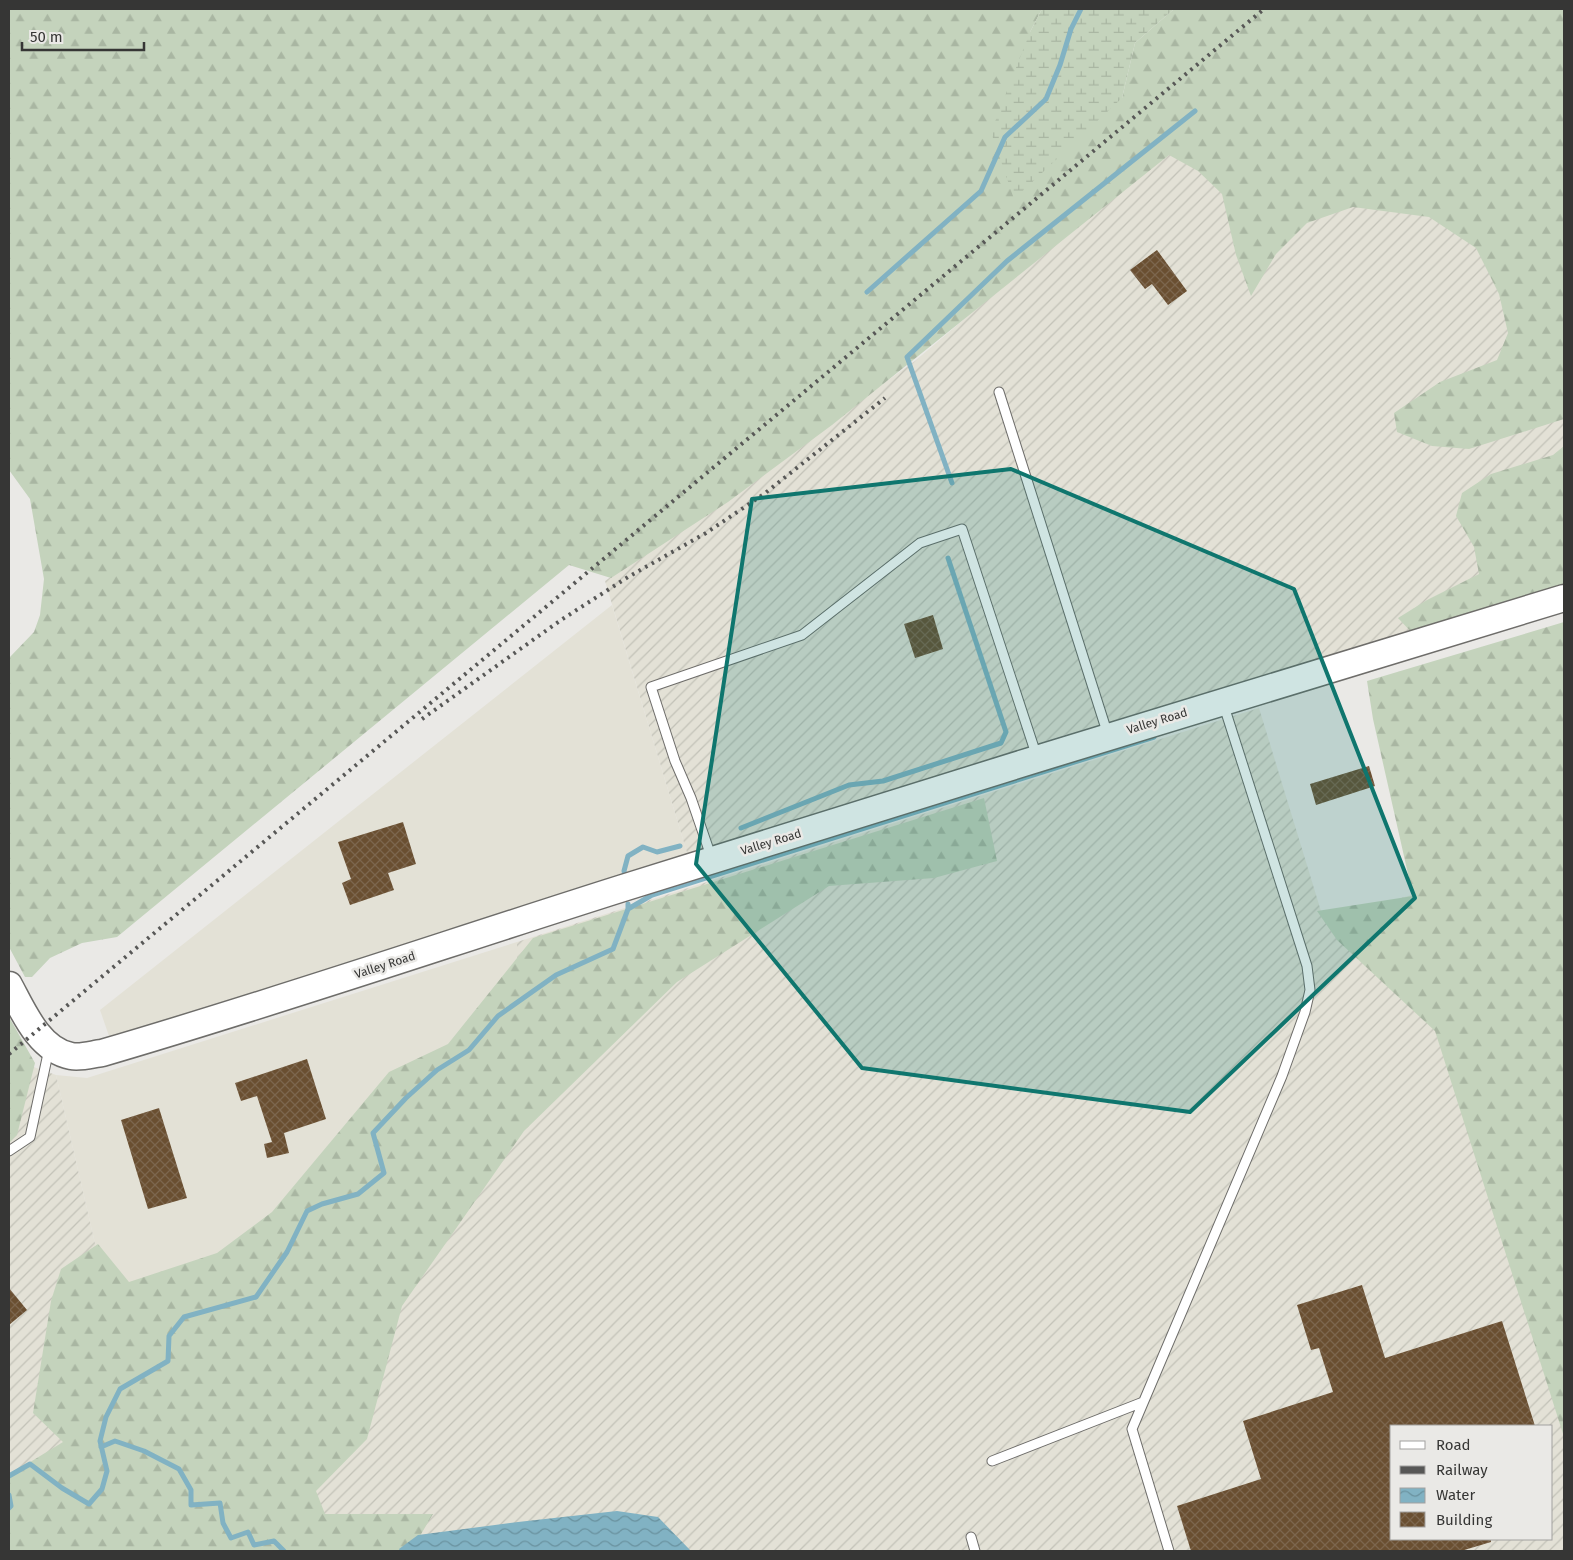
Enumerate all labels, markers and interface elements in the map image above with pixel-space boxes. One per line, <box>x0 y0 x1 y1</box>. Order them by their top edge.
scale bar <box>22 20 145 52</box>
text: 50 m <box>30 28 63 46</box>
street label: Valley Road <box>1125 705 1189 737</box>
street label: Valley Road <box>739 826 803 858</box>
street label: Valley Road <box>353 949 417 981</box>
legend <box>1390 1425 1553 1540</box>
text: Road <box>1436 1436 1471 1454</box>
text: Railway <box>1436 1461 1488 1479</box>
text: Water <box>1436 1486 1475 1504</box>
text: Building <box>1436 1511 1492 1529</box>

